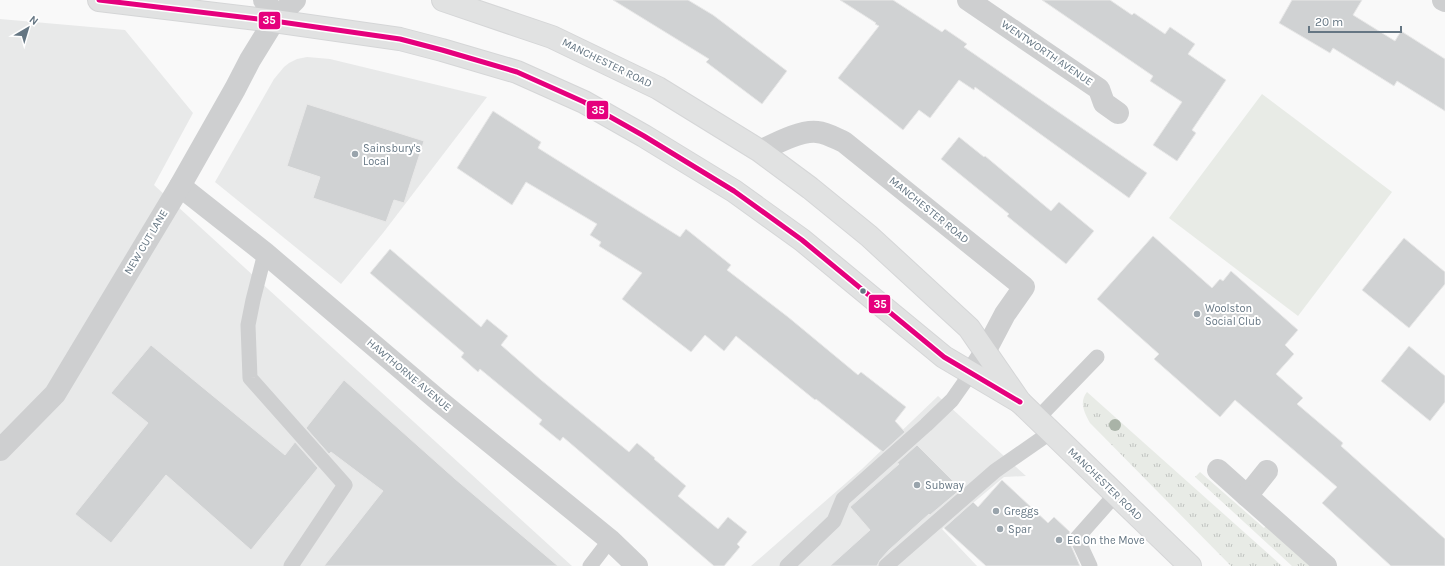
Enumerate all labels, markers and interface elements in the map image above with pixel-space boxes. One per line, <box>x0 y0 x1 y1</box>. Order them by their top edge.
north arrow <box>8 8 48 48</box>
scale bar <box>1309 8 1401 34</box>
line badge: 35 <box>258 11 281 30</box>
text: N <box>27 13 41 28</box>
text: 35 <box>262 14 276 27</box>
text: 20 m <box>1315 15 1343 29</box>
street label: WENTWORTH AVENUE <box>999 18 1095 88</box>
street label: MANCHESTER ROAD <box>560 36 654 90</box>
line badge: 35 <box>586 100 609 120</box>
text: 35 <box>591 104 605 117</box>
place label: Sainsbury's Local <box>363 142 421 168</box>
marker: Sainsbury's Local <box>350 149 360 159</box>
street label: MANCHESTER ROAD <box>887 174 971 246</box>
street label: NEW CUT LANE <box>122 207 170 277</box>
unlabelled marker <box>858 286 868 296</box>
line badge: 35 <box>868 294 891 314</box>
text: 35 <box>873 298 887 311</box>
place label: Woolston Social Club <box>1205 302 1261 328</box>
marker: Woolston Social Club <box>1192 309 1202 319</box>
street label: HAWTHORNE AVENUE <box>364 336 454 414</box>
street label: MANCHESTER ROAD <box>1065 445 1145 523</box>
place label: Subway <box>925 479 964 492</box>
marker: Subway <box>912 480 922 490</box>
place label: Greggs <box>1004 505 1039 518</box>
marker: Greggs <box>991 506 1001 516</box>
place label: Spar <box>1008 523 1031 536</box>
marker: Spar <box>995 524 1005 534</box>
place label: EG On the Move <box>1067 534 1145 547</box>
marker: EG On the Move <box>1054 535 1064 545</box>

